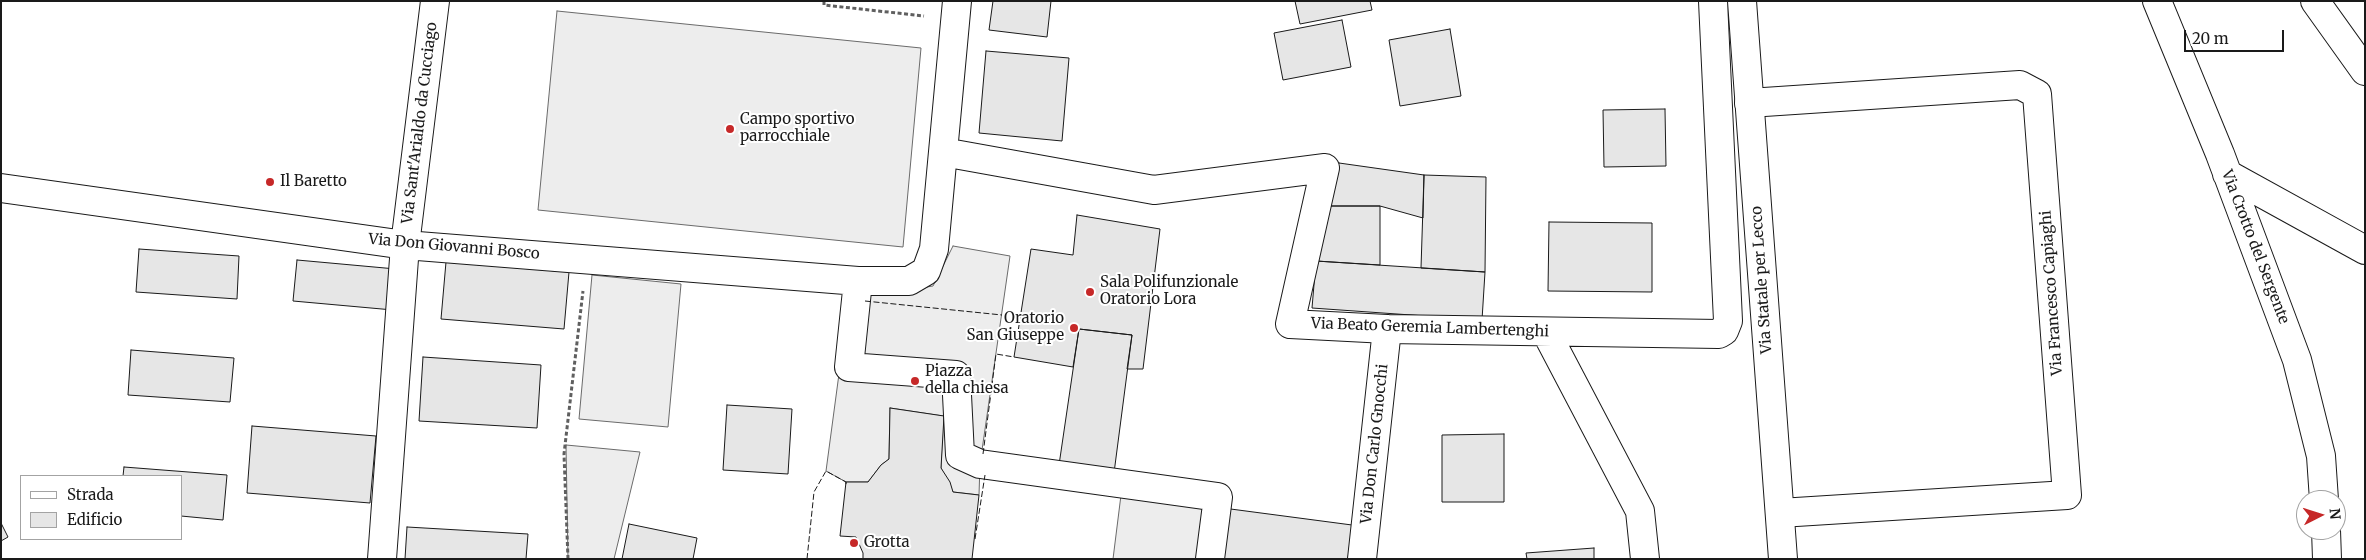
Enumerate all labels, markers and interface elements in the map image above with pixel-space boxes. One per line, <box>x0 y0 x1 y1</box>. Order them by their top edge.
scale bar <box>2186 20 2286 52</box>
street label: Via Sant'Arialdo da Cucciago <box>399 21 441 225</box>
text: 20 m <box>2192 29 2229 48</box>
place label: Campo sportivo parrocchiale <box>740 111 854 146</box>
marker: Campo sportivo parrocchiale <box>724 123 736 135</box>
street label: Via Crotto del Sergente <box>2217 168 2293 326</box>
place label: Il Baretto <box>280 173 347 191</box>
marker: Il Baretto <box>264 176 276 188</box>
street label: Via Statale per Lecco <box>1748 206 1776 354</box>
street label: Via Francesco Capiaghi <box>2037 210 2067 376</box>
street label: Via Don Giovanni Bosco <box>368 231 540 263</box>
place label: Sala Polifunzionale Oratorio Lora <box>1100 274 1238 309</box>
marker: Sala Polifunzionale Oratorio Lora <box>1084 286 1096 298</box>
place label: Oratorio San Giuseppe <box>967 310 1064 345</box>
street label: Via Beato Geremia Lambertenghi <box>1311 315 1549 341</box>
marker: Oratorio San Giuseppe <box>1068 322 1080 334</box>
place label: Piazza della chiesa <box>925 363 1009 398</box>
street label: Via Don Carlo Gnocchi <box>1358 363 1392 525</box>
marker: Piazza della chiesa <box>909 375 921 387</box>
legend <box>20 475 182 540</box>
text: Strada <box>67 485 114 504</box>
north arrow <box>2296 490 2346 540</box>
text: N <box>2325 507 2344 520</box>
text: Edificio <box>67 510 122 529</box>
place label: Grotta <box>864 534 910 552</box>
marker: Grotta <box>848 537 860 549</box>

